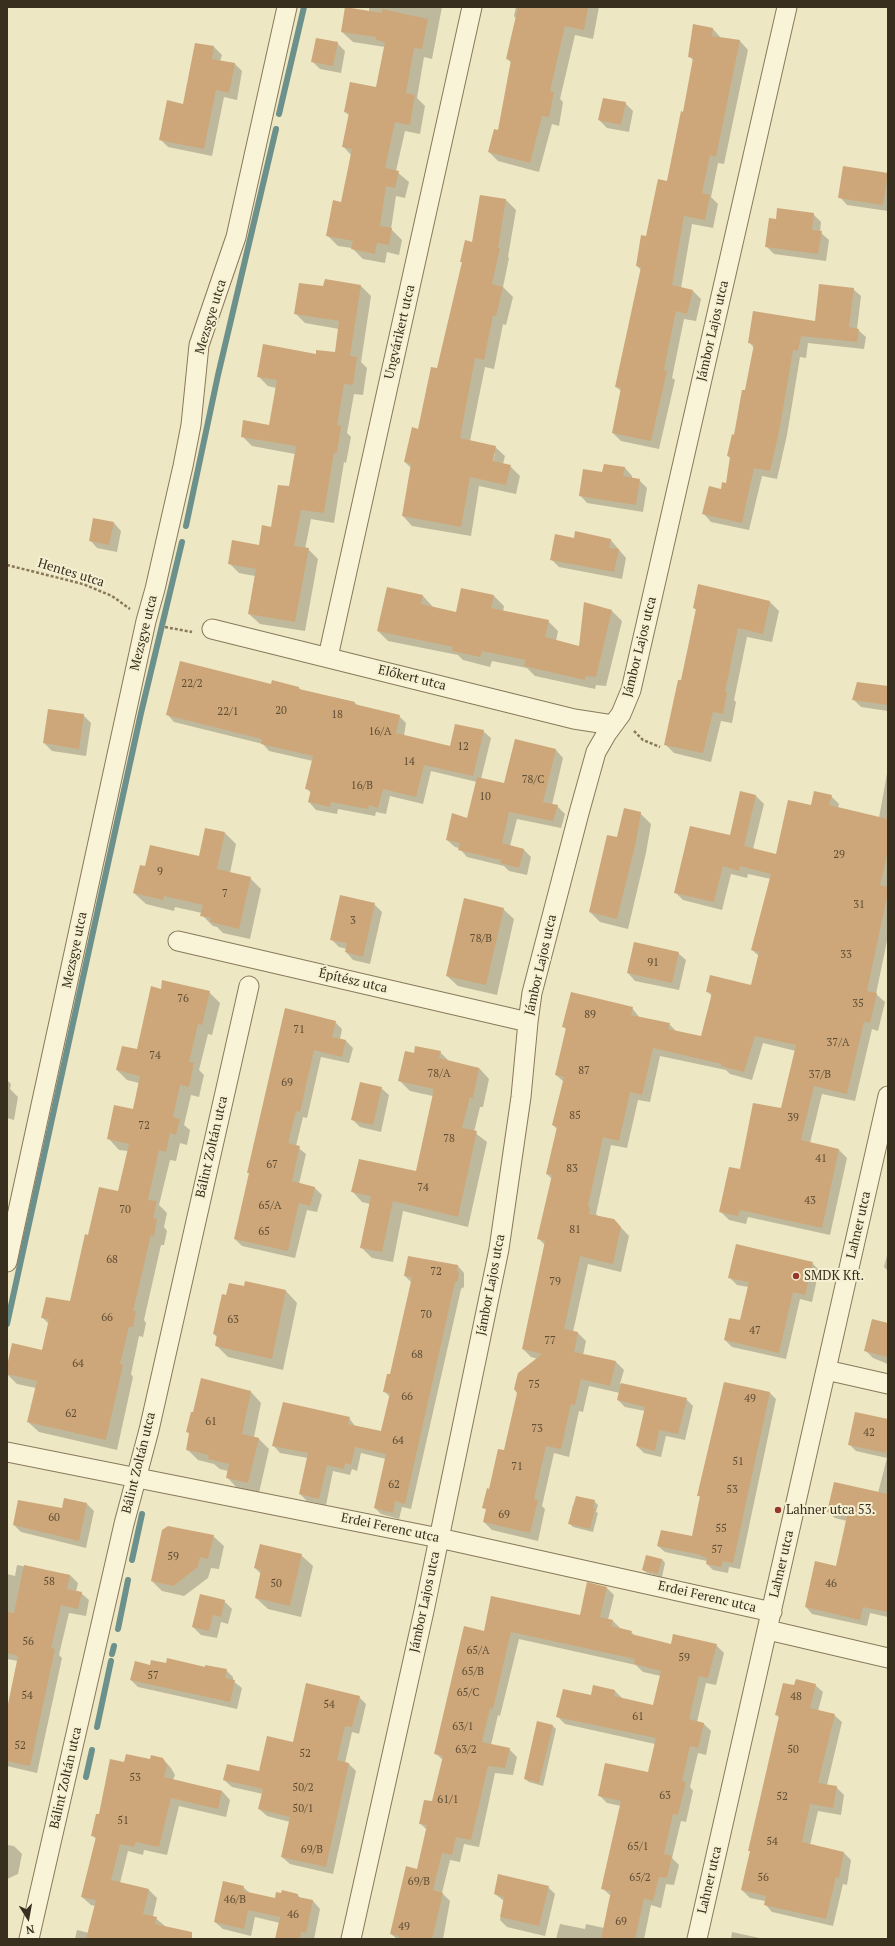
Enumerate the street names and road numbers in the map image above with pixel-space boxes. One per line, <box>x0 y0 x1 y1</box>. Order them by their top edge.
street label: Mezsgye utca <box>192 278 230 356</box>
street label: Jámbor Lajos utca <box>694 279 732 383</box>
street label: Ungvárikert utca <box>382 283 418 381</box>
street label: Hentes utca <box>36 555 106 591</box>
street label: Mezsgye utca <box>127 594 161 672</box>
street label: Jámbor Lajos utca <box>620 595 660 699</box>
street label: Előkert utca <box>376 662 448 694</box>
street label: Mezsgye utca <box>59 911 91 989</box>
street label: Jámbor Lajos utca <box>522 913 560 1017</box>
street label: Építész utca <box>317 965 389 997</box>
street label: Bálint Zoltán utca <box>193 1095 231 1199</box>
street label: Lahner utca <box>844 1190 874 1260</box>
street label: Jámbor Lajos utca <box>474 1233 508 1337</box>
street label: Bálint Zoltán utca <box>119 1411 159 1515</box>
street label: Erdei Ferenc utca <box>339 1510 441 1546</box>
street label: Lahner utca <box>767 1529 797 1599</box>
street label: Jámbor Lajos utca <box>407 1550 443 1654</box>
street label: Erdei Ferenc utca <box>656 1578 758 1616</box>
street label: Bálint Zoltán utca <box>47 1726 85 1830</box>
street label: Lahner utca <box>695 1845 725 1915</box>

